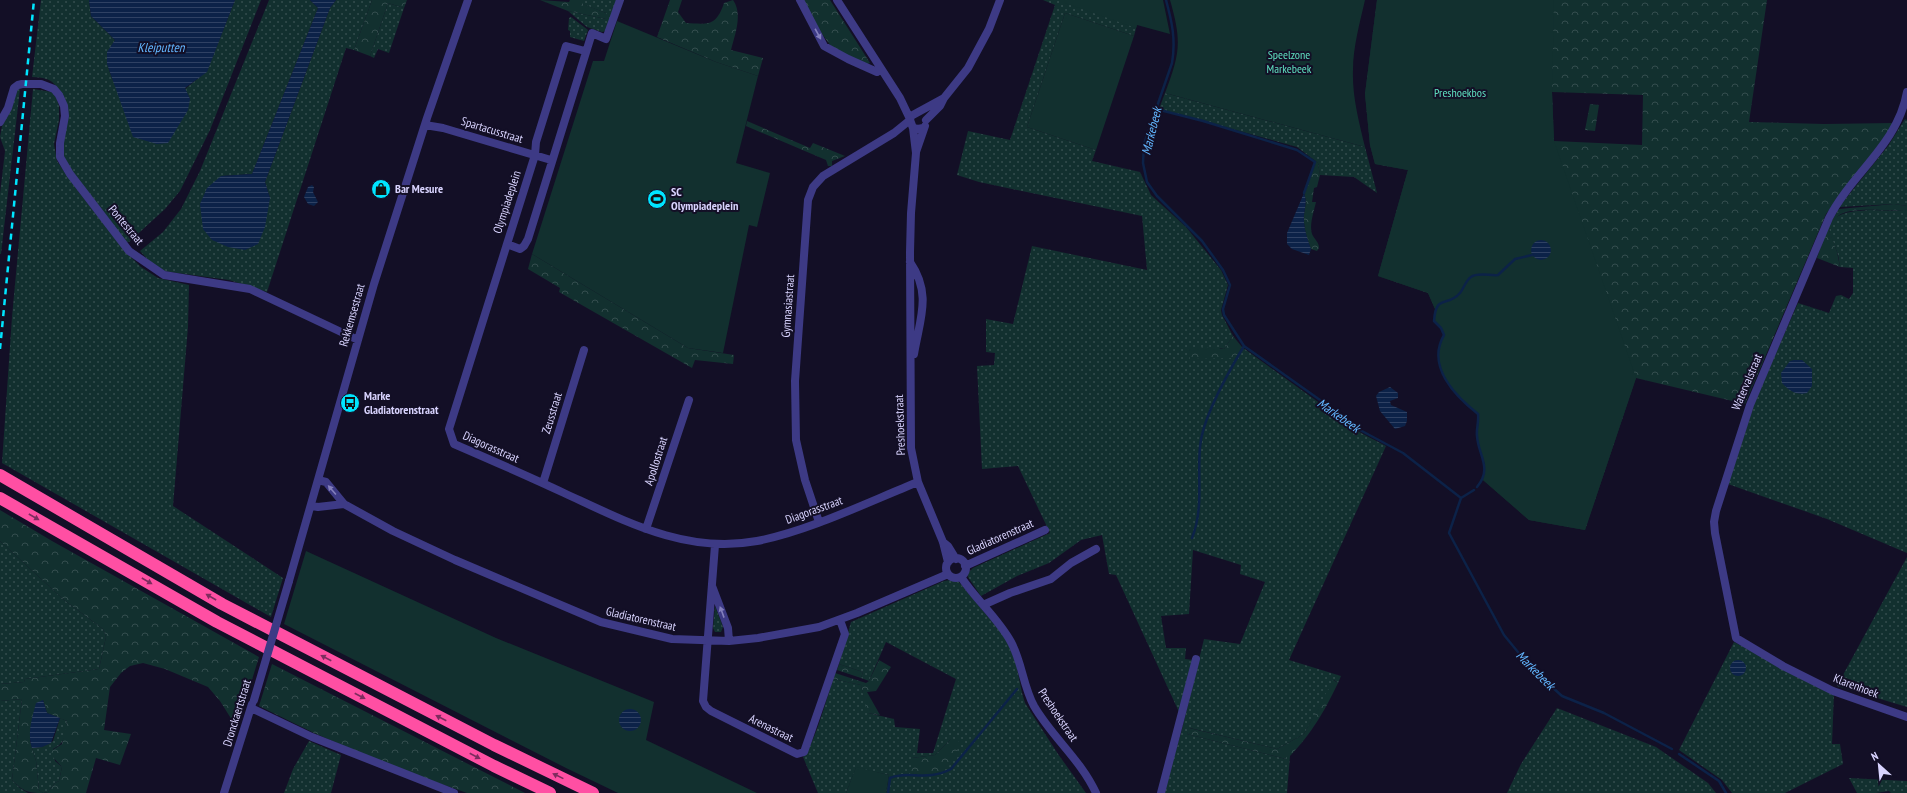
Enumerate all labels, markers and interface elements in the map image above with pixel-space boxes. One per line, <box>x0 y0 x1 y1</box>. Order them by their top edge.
one-way arrow <box>814 29 821 40</box>
water label: Kleiputten <box>137 39 186 56</box>
park label: Speelzone Markebeek <box>1267 47 1312 76</box>
park label: Preshoekbos <box>1434 85 1486 100</box>
water label: Markebeek <box>1137 104 1166 157</box>
street label: Spartacusstraat <box>459 113 526 146</box>
street label: Olympiadeplein <box>489 168 524 235</box>
shop icon: Bar Mesure <box>370 178 392 200</box>
place label: Bar Mesure <box>395 181 443 196</box>
place label: SC Olympiadeplein <box>671 184 738 213</box>
sports icon: SC Olympiadeplein <box>646 188 668 210</box>
street label: Pontestraat <box>105 202 148 248</box>
street label: Gymnasiastraat <box>778 273 797 338</box>
street label: Rekkemsestraat <box>335 281 368 348</box>
street label: Watervalstraat <box>1728 351 1765 412</box>
place label: Marke Gladiatorenstraat <box>364 388 439 417</box>
street label: Zeusstraat <box>538 390 565 435</box>
bus stop icon: Marke Gladiatorenstraat <box>339 392 361 414</box>
street label: Preshoekstraat <box>891 394 908 456</box>
water label: Markebeek <box>1314 394 1365 437</box>
street label: Diagorasstraat <box>461 428 522 466</box>
street label: Apollostraat <box>641 434 671 487</box>
one-way arrow <box>328 485 337 495</box>
street label: Diagorasstraat <box>783 492 845 527</box>
one-way arrow <box>28 513 40 520</box>
street label: Gladiatorenstraat <box>964 515 1036 558</box>
one-way arrow <box>141 578 153 585</box>
one-way arrow <box>205 594 217 601</box>
street label: Gladiatorenstraat <box>605 603 678 634</box>
one-way arrow <box>718 605 724 617</box>
water label: Markebeek <box>1512 647 1560 695</box>
one-way arrow <box>320 655 332 662</box>
street label: Klarenhoek <box>1832 670 1881 701</box>
street label: Dronckaertstraat <box>219 677 254 748</box>
street label: Preshoekstraat <box>1035 685 1082 745</box>
one-way arrow <box>354 693 365 699</box>
street label: Arenastraat <box>747 710 796 745</box>
one-way arrow <box>436 715 447 721</box>
north arrow <box>1859 745 1899 785</box>
text: N <box>1869 748 1880 764</box>
one-way arrow <box>469 753 481 760</box>
one-way arrow <box>552 773 563 779</box>

